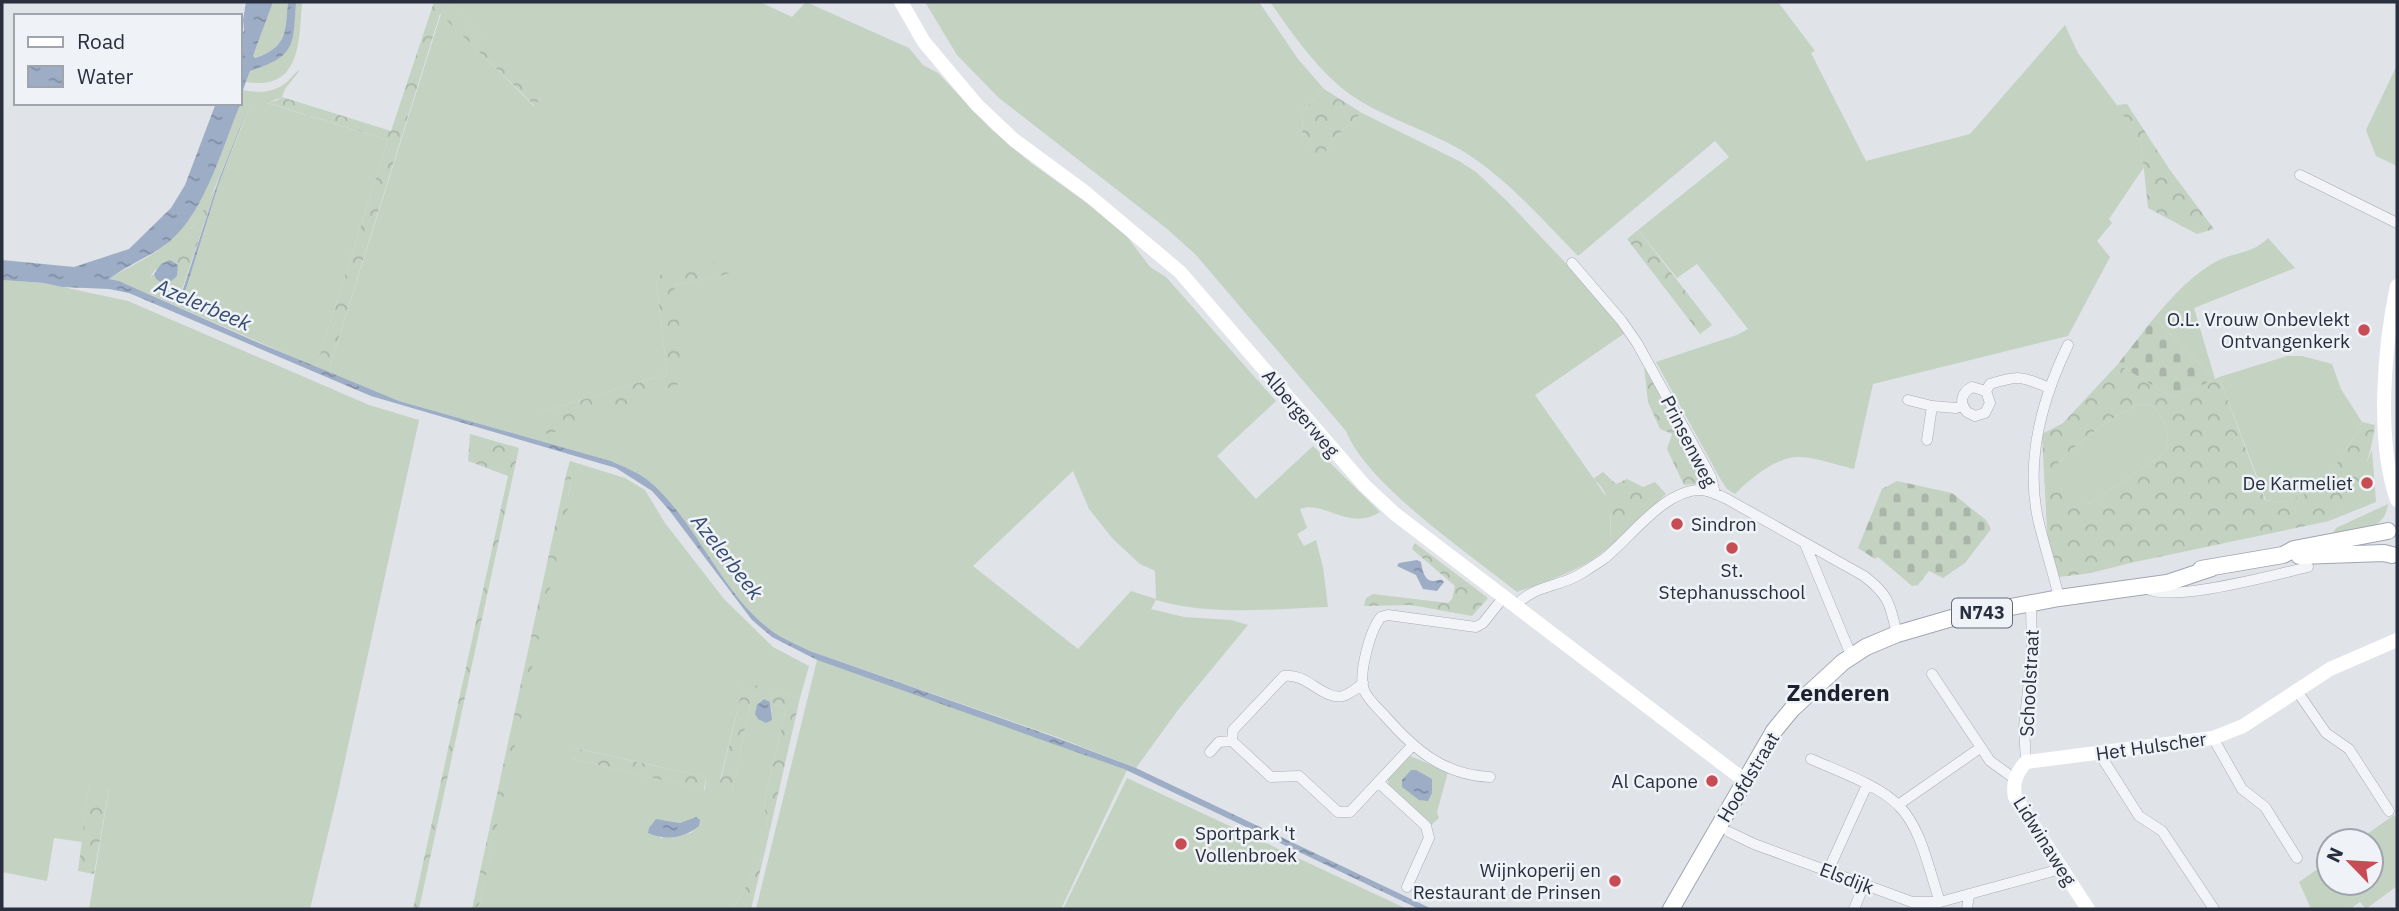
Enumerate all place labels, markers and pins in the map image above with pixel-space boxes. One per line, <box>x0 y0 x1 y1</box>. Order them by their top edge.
place label: O.L. Vrouw Onbevlekt Ontvangenkerk <box>2167 307 2350 353</box>
marker: O.L. Vrouw Onbevlekt Ontvangenkerk <box>2356 322 2372 338</box>
place label: De Karmeliet <box>2242 471 2353 495</box>
marker: De Karmeliet <box>2359 475 2375 491</box>
place label: Sindron <box>1691 512 1757 536</box>
marker: Sindron <box>1669 516 1685 532</box>
marker: St. Stephanusschool <box>1724 540 1740 556</box>
place label: St. Stephanusschool <box>1659 558 1805 604</box>
place label: Al Capone <box>1611 769 1698 793</box>
marker: Al Capone <box>1704 773 1720 789</box>
place label: Sportpark 't Vollenbroek <box>1195 821 1297 867</box>
marker: Sportpark 't Vollenbroek <box>1173 836 1189 852</box>
place label: Wijnkoperij en Restaurant de Prinsen <box>1413 858 1601 904</box>
marker: Wijnkoperij en Restaurant de Prinsen <box>1607 873 1623 889</box>

